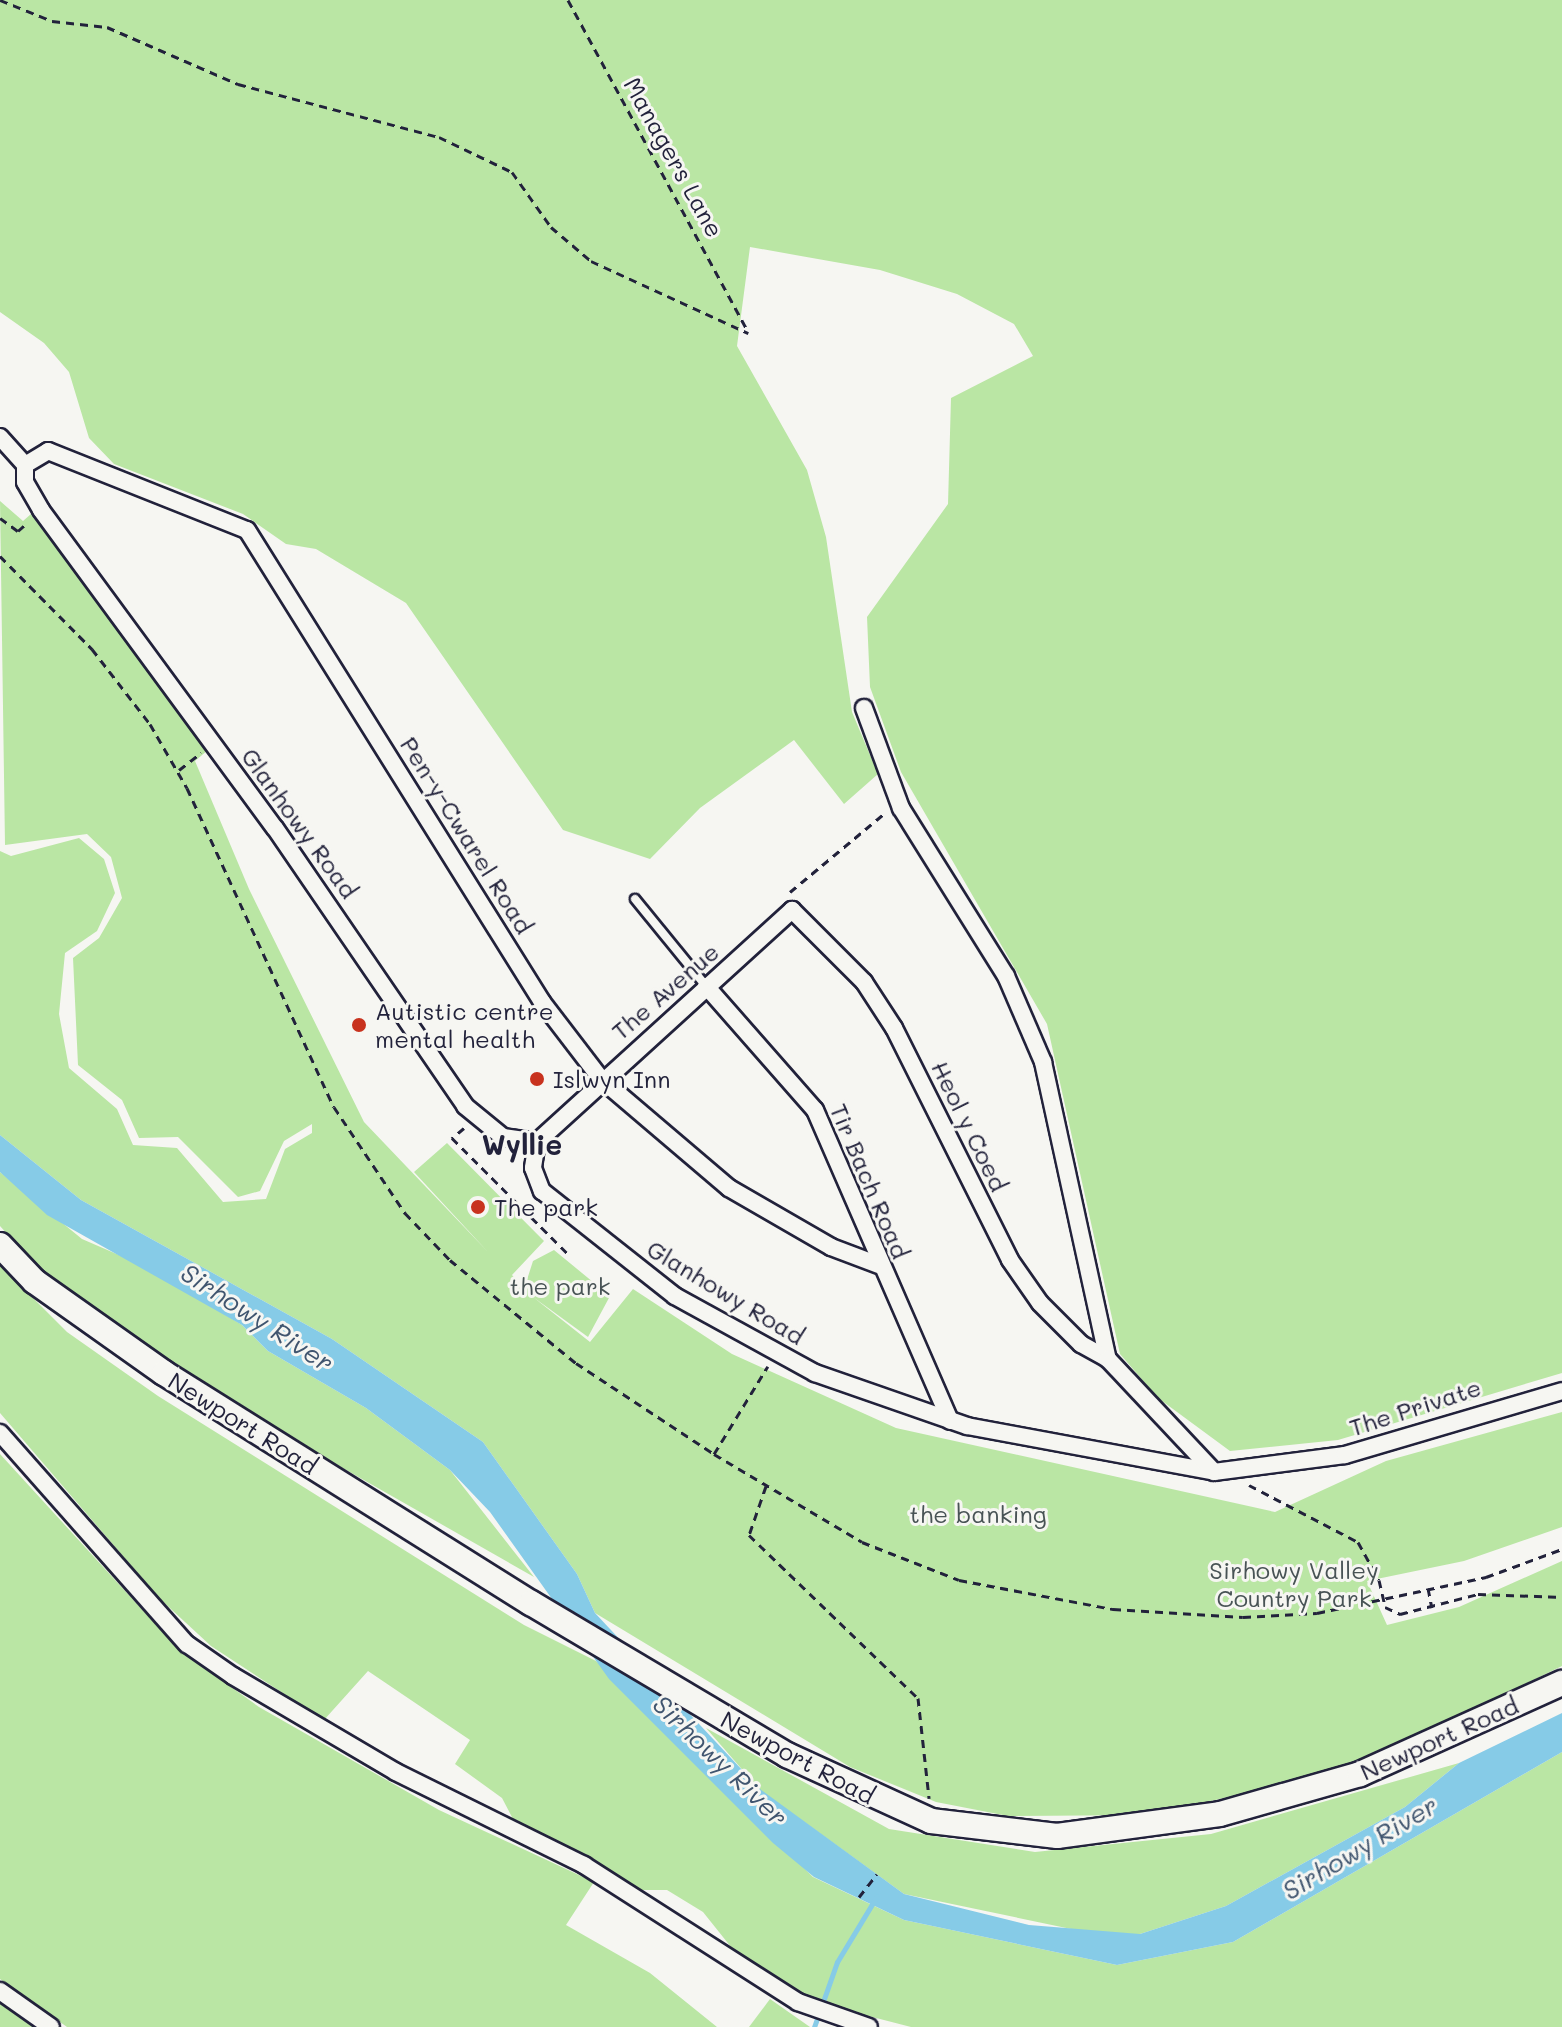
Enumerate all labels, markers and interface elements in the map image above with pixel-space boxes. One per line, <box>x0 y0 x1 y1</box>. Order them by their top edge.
street label: Managers Lane <box>618 72 730 242</box>
street label: Pen-y-Cwarel Road <box>395 731 539 939</box>
street label: Glanhowy Road <box>236 742 364 904</box>
street label: The Avenue <box>606 937 724 1045</box>
place label: Autistic centre mental health <box>375 997 554 1053</box>
marker: Autistic centre mental health <box>350 1016 368 1034</box>
street label: Heol y Coed <box>926 1056 1014 1196</box>
place label: Islwyn Inn <box>553 1065 670 1093</box>
marker: Islwyn Inn <box>528 1070 546 1088</box>
street label: Tir Bach Road <box>824 1099 916 1263</box>
district label: Wyllie <box>482 1127 562 1161</box>
place label: The park <box>494 1193 598 1221</box>
marker: The park <box>469 1198 487 1216</box>
street label: Glanhowy Road <box>642 1234 810 1350</box>
water label: Sirhowy River <box>175 1257 339 1379</box>
park label: the park <box>509 1272 611 1300</box>
street label: Newport Road <box>163 1366 323 1480</box>
street label: The Private <box>1346 1372 1484 1442</box>
park label: the banking <box>909 1500 1047 1528</box>
park label: Sirhowy Valley Country Park <box>1209 1556 1379 1612</box>
water label: Sirhowy River <box>646 1689 794 1833</box>
street label: Newport Road <box>1355 1690 1523 1786</box>
street label: Newport Road <box>716 1704 880 1810</box>
water label: Sirhowy River <box>1277 1789 1443 1907</box>

